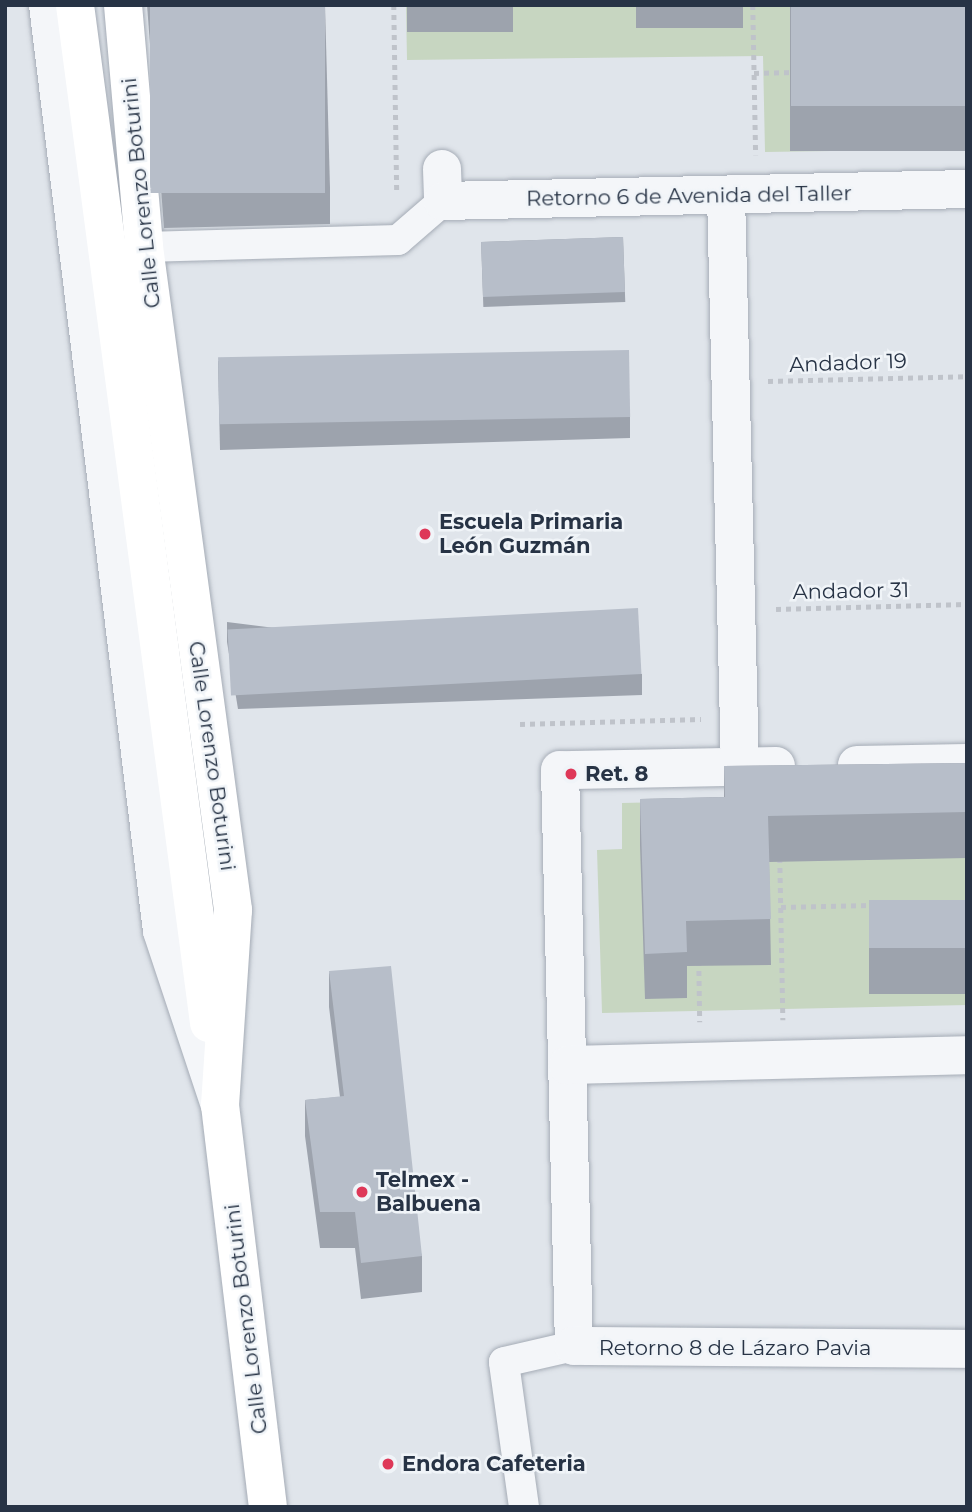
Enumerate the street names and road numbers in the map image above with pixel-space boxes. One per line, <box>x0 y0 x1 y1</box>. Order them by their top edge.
street label: Calle Lorenzo Boturini <box>116 77 166 309</box>
street label: Retorno 6 de Avenida del Taller <box>526 181 852 211</box>
street label: Andador 19 <box>789 348 907 378</box>
street label: Andador 31 <box>792 577 910 605</box>
street label: Calle Lorenzo Boturini <box>183 640 241 872</box>
street label: Calle Lorenzo Boturini <box>219 1203 273 1435</box>
street label: Retorno 8 de Lázaro Pavia <box>599 1335 871 1361</box>

